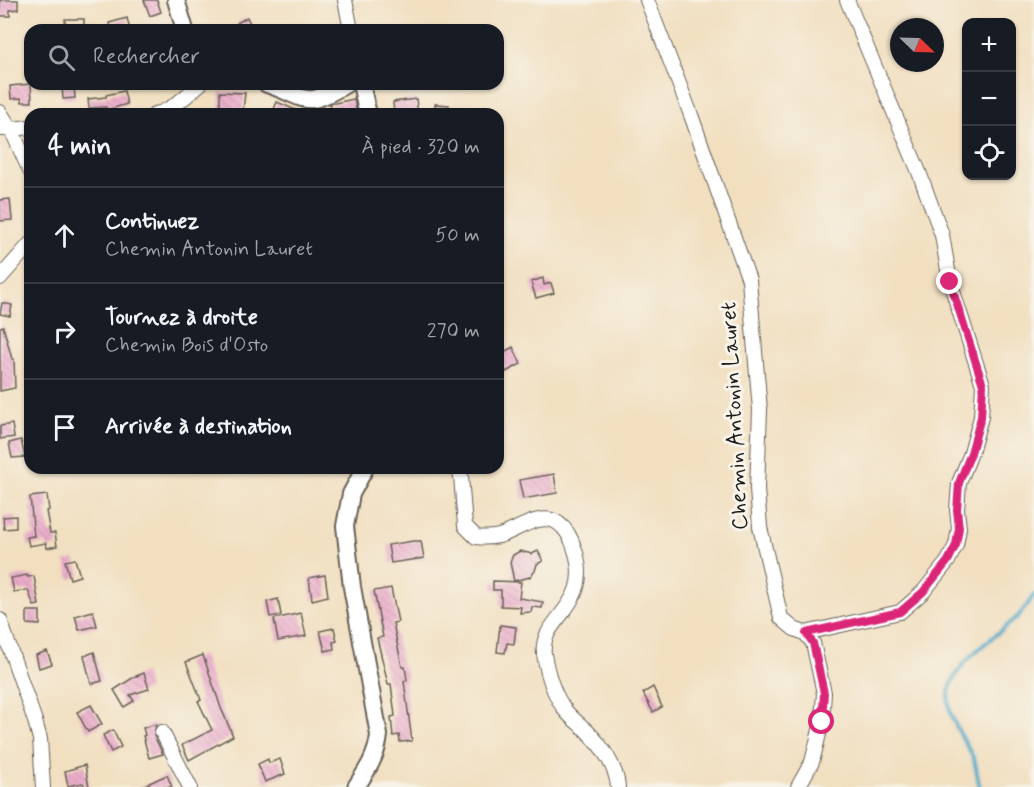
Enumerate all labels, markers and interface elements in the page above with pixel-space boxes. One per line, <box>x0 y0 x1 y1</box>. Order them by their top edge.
north arrow <box>890 18 944 72</box>
map controls <box>962 18 1016 180</box>
button: + <box>962 18 1016 72</box>
search box <box>24 24 504 90</box>
icon: search <box>45 41 78 74</box>
text: Rechercher <box>93 43 200 71</box>
button: − <box>962 72 1016 126</box>
button: locate <box>962 126 1016 180</box>
text: 4 min <box>48 130 111 164</box>
text: À pied · 320 m <box>362 134 480 161</box>
text: Continuez <box>105 208 199 236</box>
icon: ahead <box>48 219 81 252</box>
text: 50 m <box>435 222 480 249</box>
text: Chemin Antonin Lauret <box>105 236 313 263</box>
route end <box>936 268 962 294</box>
street label: Chemin Antonin Lauret <box>715 301 755 531</box>
text: Tournez à droite <box>105 304 258 332</box>
icon: right <box>48 315 81 348</box>
text: 270 m <box>427 318 480 345</box>
text: Chemin Bois d'Osto <box>105 332 268 359</box>
icon: arrive <box>48 411 81 444</box>
text: Arrivée à destination <box>105 413 292 441</box>
route start <box>808 708 834 734</box>

